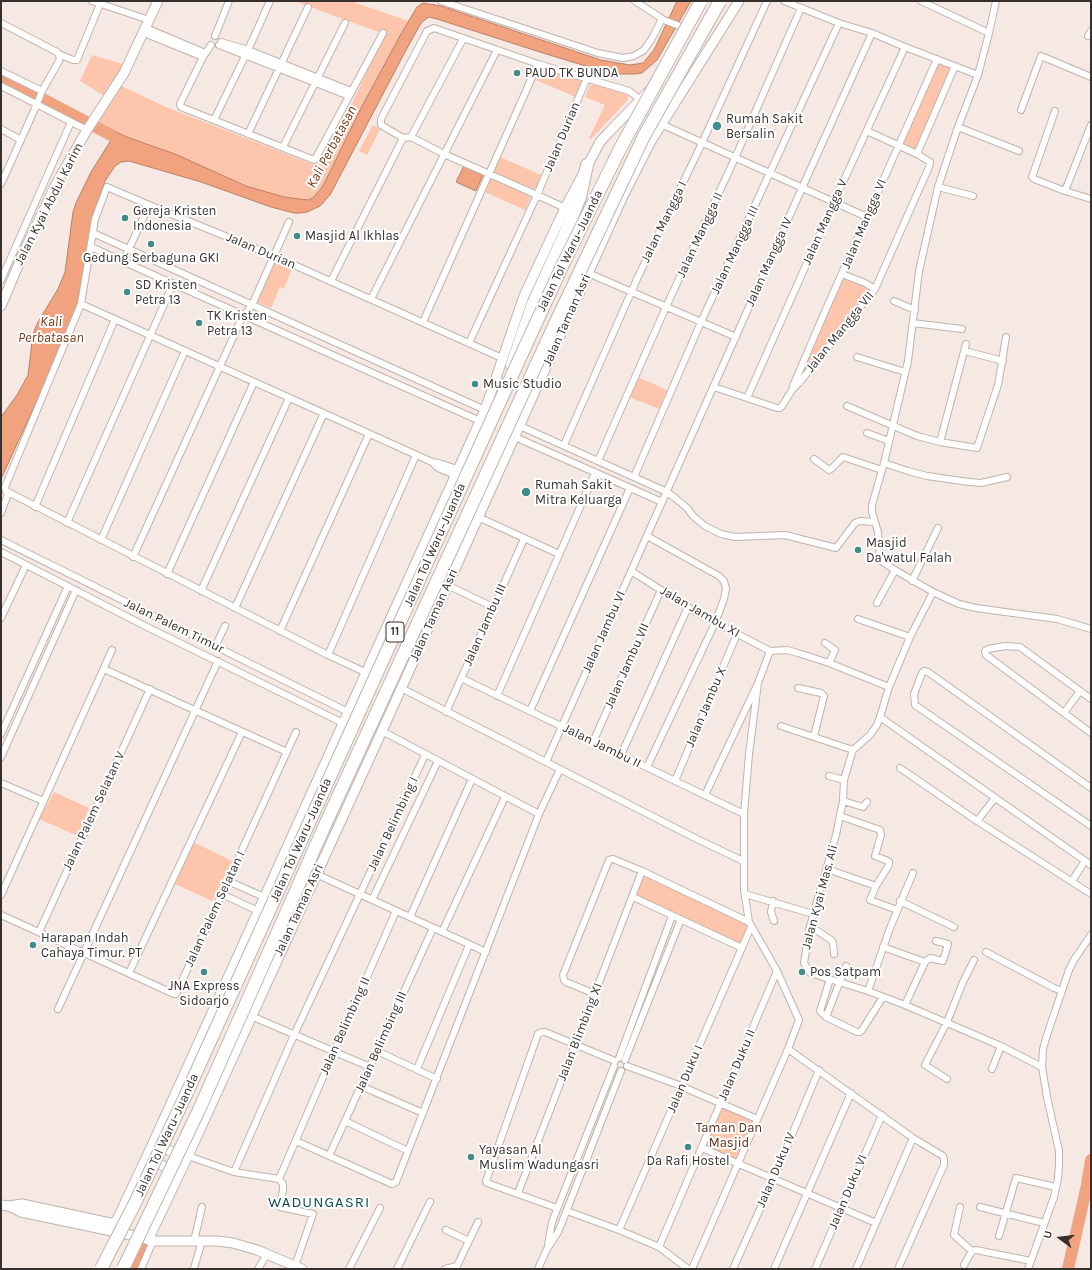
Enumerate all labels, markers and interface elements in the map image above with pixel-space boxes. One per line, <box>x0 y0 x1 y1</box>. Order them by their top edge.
place label: PAUD TK BUNDA <box>525 65 618 81</box>
marker: PAUD TK BUNDA <box>512 68 522 78</box>
street label: Jalan Durian <box>540 100 584 174</box>
water label: Kali Perbatasan <box>303 103 361 191</box>
place label: Rumah Sakit Bersalin <box>726 111 803 142</box>
marker: Rumah Sakit Bersalin <box>711 120 723 132</box>
street label: Jalan Kyai Abdul Karim <box>11 140 87 268</box>
street label: Jalan Mangga V <box>799 177 851 267</box>
street label: Jalan Mangga VI <box>838 177 890 271</box>
street label: Jalan Mangga I <box>638 179 690 265</box>
street label: Jalan Tol Waru–Juanda <box>534 188 606 314</box>
street label: Jalan Mangga II <box>673 190 727 280</box>
place label: Gereja Kristen Indonesia <box>133 203 216 234</box>
street label: Jalan Mangga III <box>708 203 762 297</box>
marker: Gereja Kristen Indonesia <box>120 213 130 223</box>
street label: Jalan Mangga IV <box>742 215 796 309</box>
place label: Masjid Al Ikhlas <box>305 228 399 244</box>
street label: Jalan Durian <box>224 229 298 273</box>
marker: Masjid Al Ikhlas <box>292 231 302 241</box>
marker: Gedung Serbaguna GKI <box>146 239 156 249</box>
place label: Gedung Serbaguna GKI <box>83 250 219 266</box>
street label: Jalan Taman Asri <box>540 271 594 369</box>
place label: SD Kristen Petra 13 <box>135 277 197 308</box>
marker: SD Kristen Petra 13 <box>122 287 132 297</box>
street label: Jalan Mangga VII <box>803 288 877 376</box>
place label: TK Kristen Petra 13 <box>207 308 267 339</box>
water label: Kali Perbatasan <box>18 314 84 346</box>
marker: TK Kristen Petra 13 <box>194 318 204 328</box>
place label: Music Studio <box>483 376 562 392</box>
marker: Music Studio <box>470 379 480 389</box>
place label: Rumah Sakit Mitra Keluarga <box>535 477 622 508</box>
street label: Jalan Tol Waru–Juanda <box>401 481 469 609</box>
marker: Rumah Sakit Mitra Keluarga <box>520 486 532 498</box>
place label: Masjid Da'watul Falah <box>866 535 952 566</box>
marker: Masjid Da'watul Falah <box>853 545 863 555</box>
street label: Jalan Taman Asri <box>407 566 461 664</box>
street label: Jalan Jambu III <box>460 582 510 668</box>
street label: Jalan Jambu XI <box>657 583 743 641</box>
street label: Jalan Jambu VI <box>579 588 629 676</box>
street label: Jalan Palem Timur <box>122 595 226 657</box>
street label: Jalan Jambu VII <box>601 621 653 711</box>
road number: 11 <box>386 622 404 642</box>
street label: Jalan Jambu X <box>682 665 730 749</box>
street label: Jalan Jambu II <box>561 720 643 772</box>
street label: Jalan Palem Selatan V <box>60 749 128 873</box>
street label: Jalan Belimbing I <box>364 774 422 874</box>
street label: Jalan Tol Waru–Juanda <box>267 776 335 904</box>
street label: Jalan Kyai Mas. Ali <box>799 843 841 951</box>
street label: Jalan Palem Selatan I <box>181 849 249 969</box>
street label: Jalan Taman Asri <box>271 861 327 959</box>
place label: Harapan Indah Cahaya Timur. PT <box>41 930 142 961</box>
marker: Harapan Indah Cahaya Timur. PT <box>28 940 38 950</box>
place label: Pos Satpam <box>810 964 881 980</box>
marker: JNA Express Sidoarjo <box>199 967 209 977</box>
marker: Pos Satpam <box>797 967 807 977</box>
street label: Jalan Belimbing II <box>316 975 374 1077</box>
place label: JNA Express Sidoarjo <box>168 978 240 1009</box>
street label: Jalan Blimbing XI <box>554 981 606 1083</box>
street label: Jalan Belimbing III <box>352 989 410 1095</box>
street label: Jalan Duku II <box>715 1027 759 1103</box>
street label: Jalan Duku I <box>664 1043 706 1115</box>
street label: Jalan Tol Waru–Juanda <box>132 1071 202 1199</box>
park label: Taman Dan Masjid <box>696 1120 762 1151</box>
street label: Jalan Duku IV <box>753 1130 799 1210</box>
place label: Yayasan Al Muslim Wadungasri <box>479 1142 599 1173</box>
marker: Da Rafi Hostel <box>683 1142 693 1152</box>
marker: Yayasan Al Muslim Wadungasri <box>466 1152 476 1162</box>
street label: Jalan Duku VI <box>825 1152 871 1232</box>
place label: Da Rafi Hostel <box>646 1153 730 1169</box>
district label: WADUNGASRI <box>268 1194 370 1212</box>
north arrow <box>1040 1218 1080 1258</box>
text: U <box>1041 1229 1055 1240</box>

